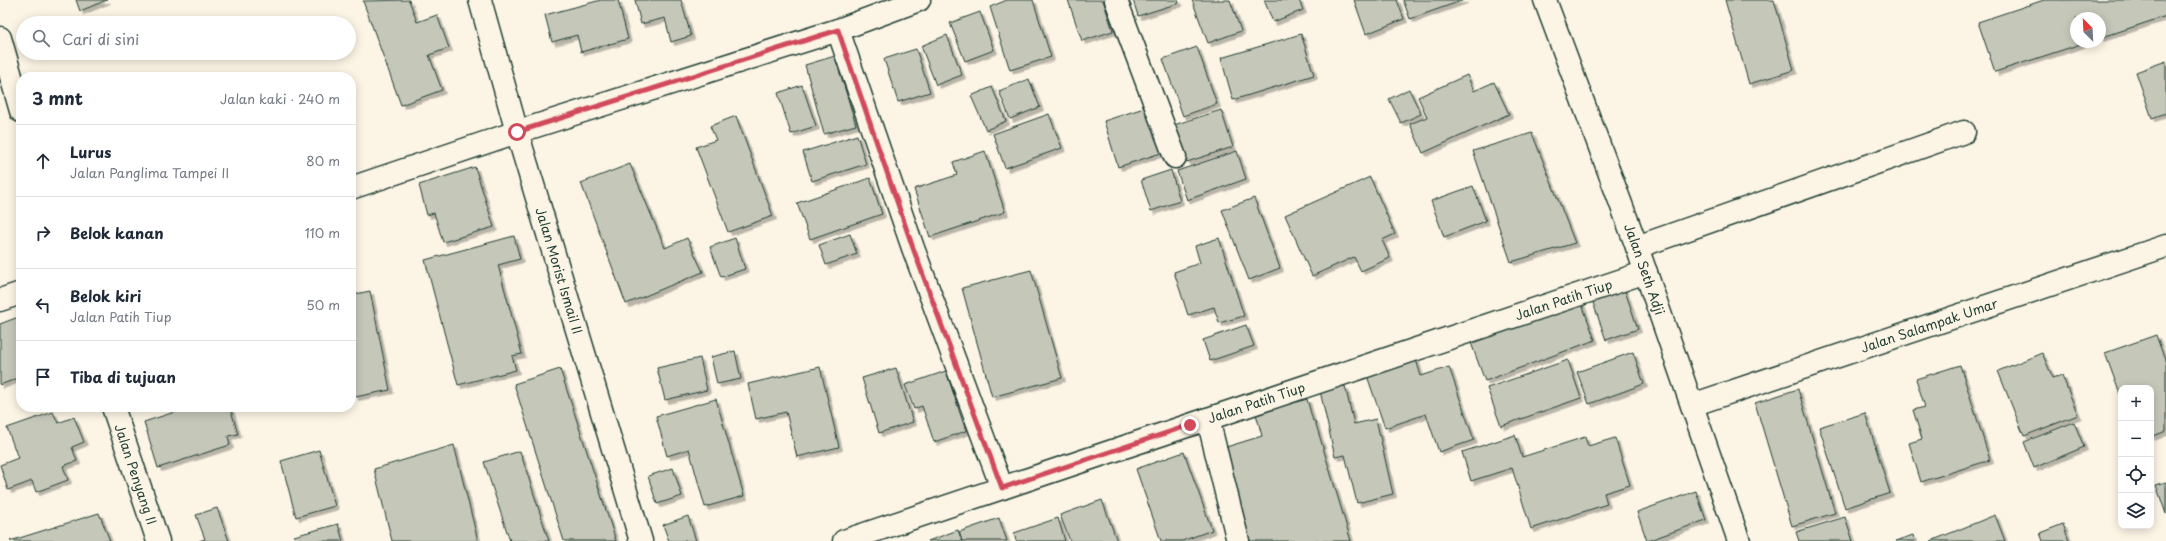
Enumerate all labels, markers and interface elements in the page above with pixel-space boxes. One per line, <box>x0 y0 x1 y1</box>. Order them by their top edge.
north arrow <box>2070 12 2106 48</box>
search box <box>16 16 356 60</box>
icon: search <box>30 27 52 49</box>
text: Cari di sini <box>62 27 139 50</box>
text: 3 mnt <box>32 85 83 111</box>
text: Jalan kaki · 240 m <box>220 89 340 108</box>
route start <box>508 123 526 141</box>
text: Lurus <box>70 140 111 163</box>
icon: ahead <box>32 150 54 172</box>
text: 80 m <box>306 151 340 170</box>
text: Jalan Panglima Tampei II <box>70 163 229 182</box>
street label: Jalan Morist Ismail II <box>531 205 588 336</box>
street label: Jalan Seth Adji <box>1620 220 1670 317</box>
text: Belok kanan <box>70 221 164 244</box>
icon: right <box>32 222 54 244</box>
text: 110 m <box>305 223 340 242</box>
street label: Jalan Patih Tiup <box>1512 274 1615 324</box>
text: Belok kiri <box>70 284 141 307</box>
street label: Jalan Salampak Umar <box>1858 293 2000 357</box>
icon: left <box>32 294 54 316</box>
text: 50 m <box>306 295 340 314</box>
text: Jalan Patih Tiup <box>70 307 172 326</box>
text: Tiba di tujuan <box>70 365 176 388</box>
icon: arrive <box>32 366 54 388</box>
street label: Jalan Patih Tiup <box>1205 377 1307 427</box>
map controls <box>2118 385 2154 529</box>
button: + <box>2118 385 2154 421</box>
route end <box>1181 416 1199 434</box>
street label: Jalan Penyang II <box>110 421 162 527</box>
button: − <box>2118 421 2154 457</box>
button: locate <box>2118 457 2154 493</box>
button: layers <box>2118 493 2154 529</box>

